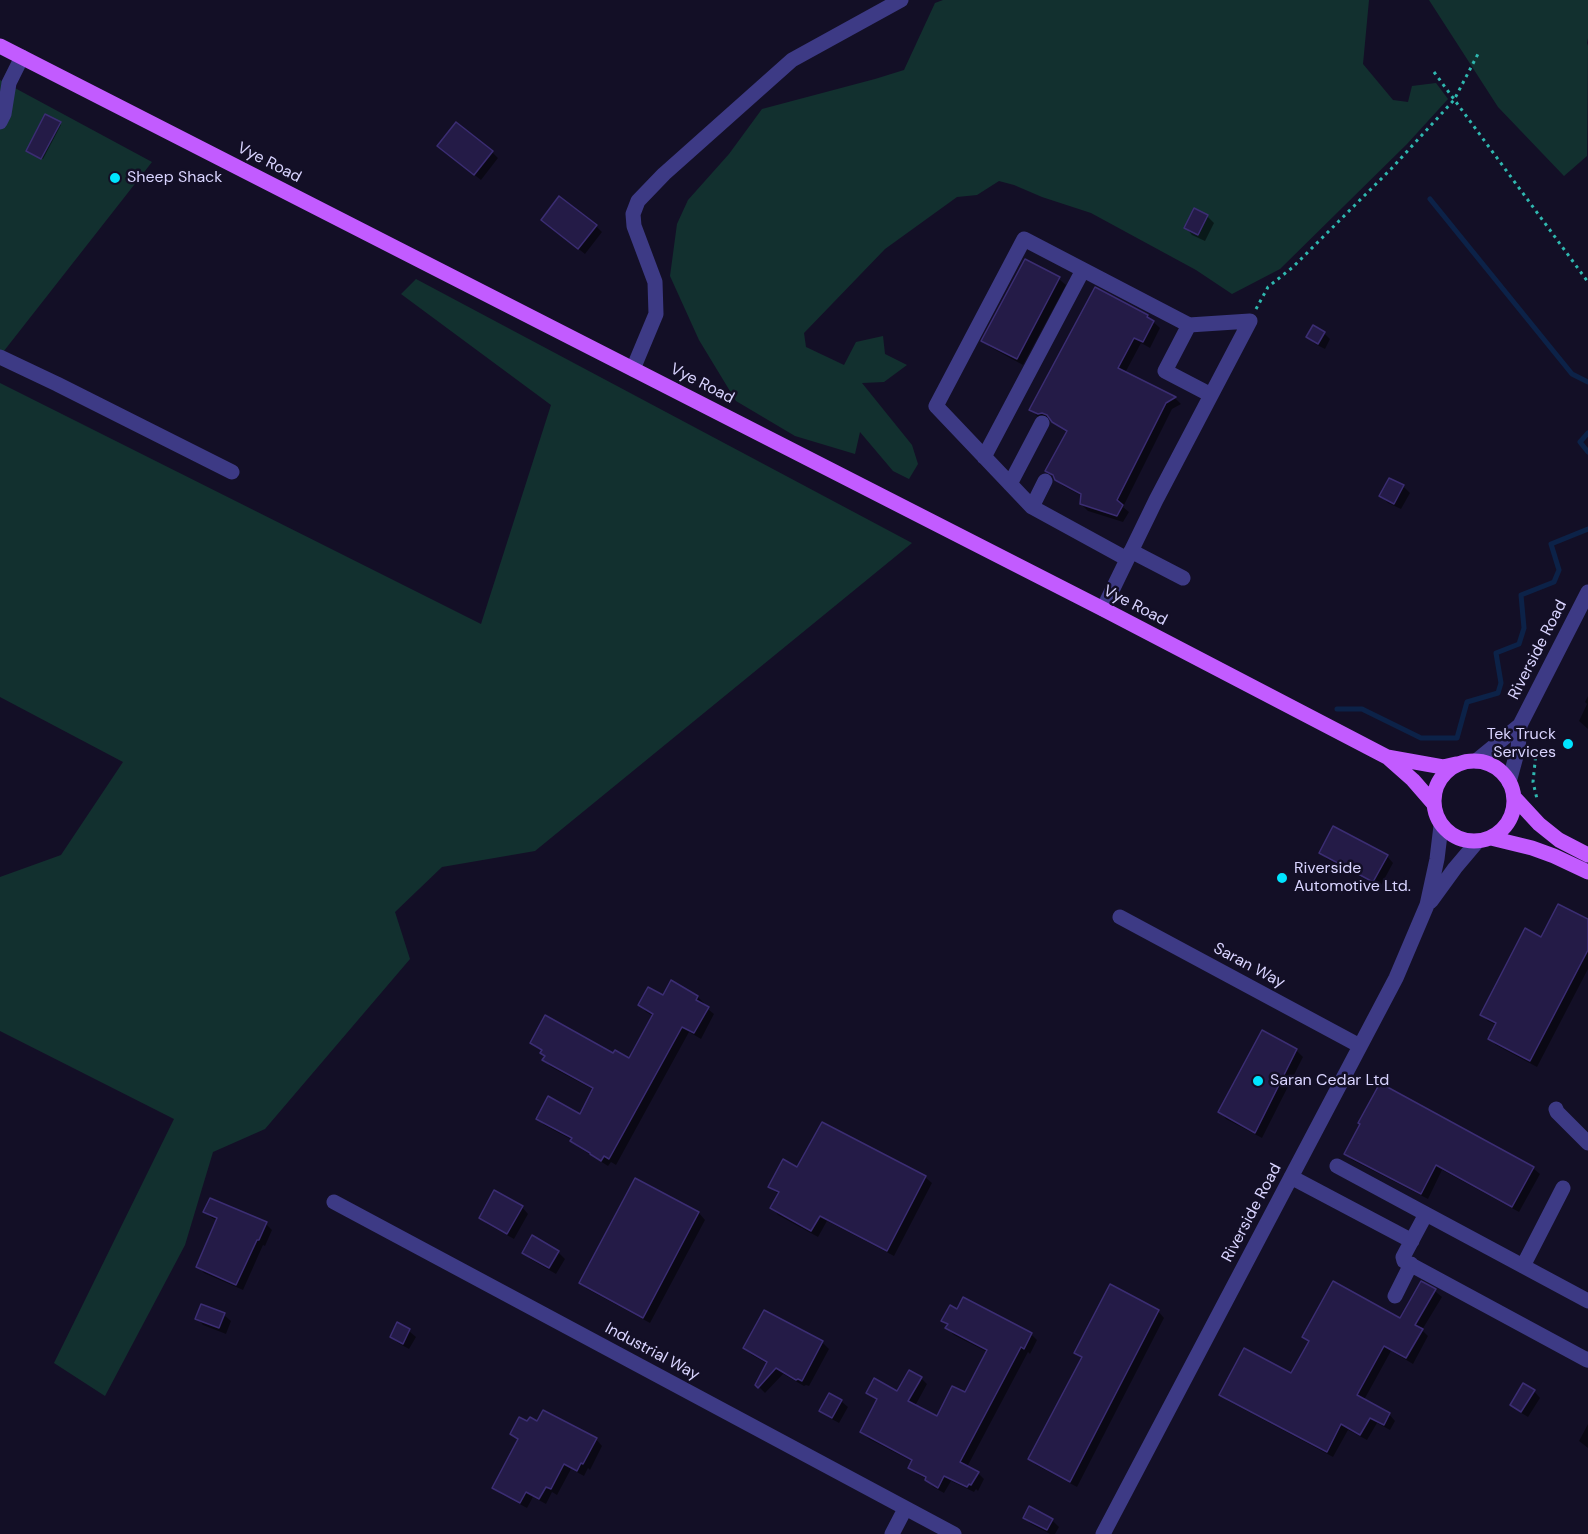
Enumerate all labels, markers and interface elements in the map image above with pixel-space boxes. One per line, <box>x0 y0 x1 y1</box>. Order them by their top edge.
street label: Vye Road <box>234 139 304 187</box>
place label: Sheep Shack <box>127 168 222 188</box>
marker: Sheep Shack <box>108 171 122 185</box>
street label: Vye Road <box>667 360 737 408</box>
street label: Vye Road <box>1100 582 1170 630</box>
street label: Riverside Road <box>1505 597 1571 703</box>
place label: Tek Truck Services <box>1487 725 1556 763</box>
marker: Tek Truck Services <box>1561 737 1575 751</box>
place label: Riverside Automotive Ltd. <box>1294 859 1411 897</box>
marker: Riverside Automotive Ltd. <box>1275 871 1289 885</box>
street label: Saran Way <box>1210 939 1288 993</box>
place label: Saran Cedar Ltd <box>1270 1071 1389 1091</box>
marker: Saran Cedar Ltd <box>1251 1074 1265 1088</box>
street label: Riverside Road <box>1218 1160 1286 1266</box>
street label: Industrial Way <box>601 1319 703 1385</box>

